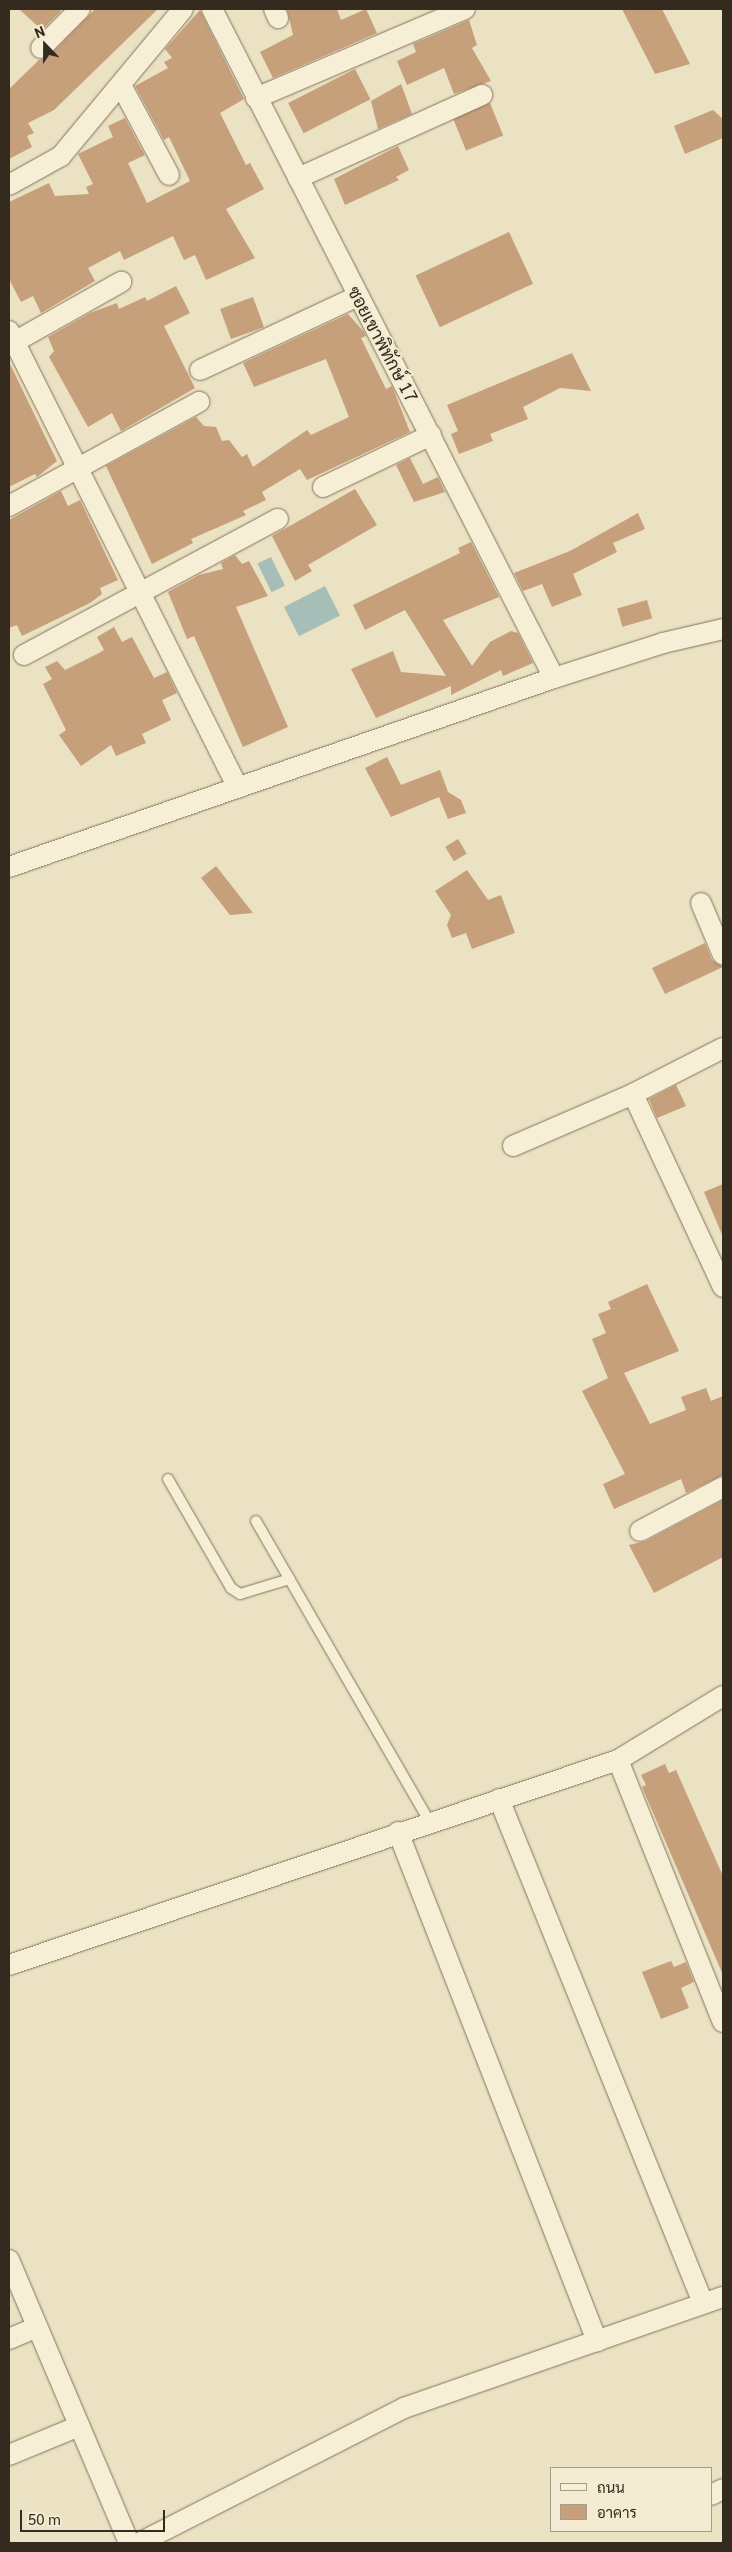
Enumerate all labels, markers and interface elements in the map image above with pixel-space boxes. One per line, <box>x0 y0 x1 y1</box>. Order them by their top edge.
north arrow <box>20 20 70 70</box>
text: N <box>31 21 47 41</box>
street label: ซอยเขาพิทักษ์ 17 <box>343 282 423 406</box>
legend <box>550 2467 712 2532</box>
text: ถนน <box>597 2477 625 2496</box>
scale bar <box>22 2500 168 2532</box>
text: อาคาร <box>597 2502 637 2521</box>
text: 50 m <box>28 2509 61 2528</box>

